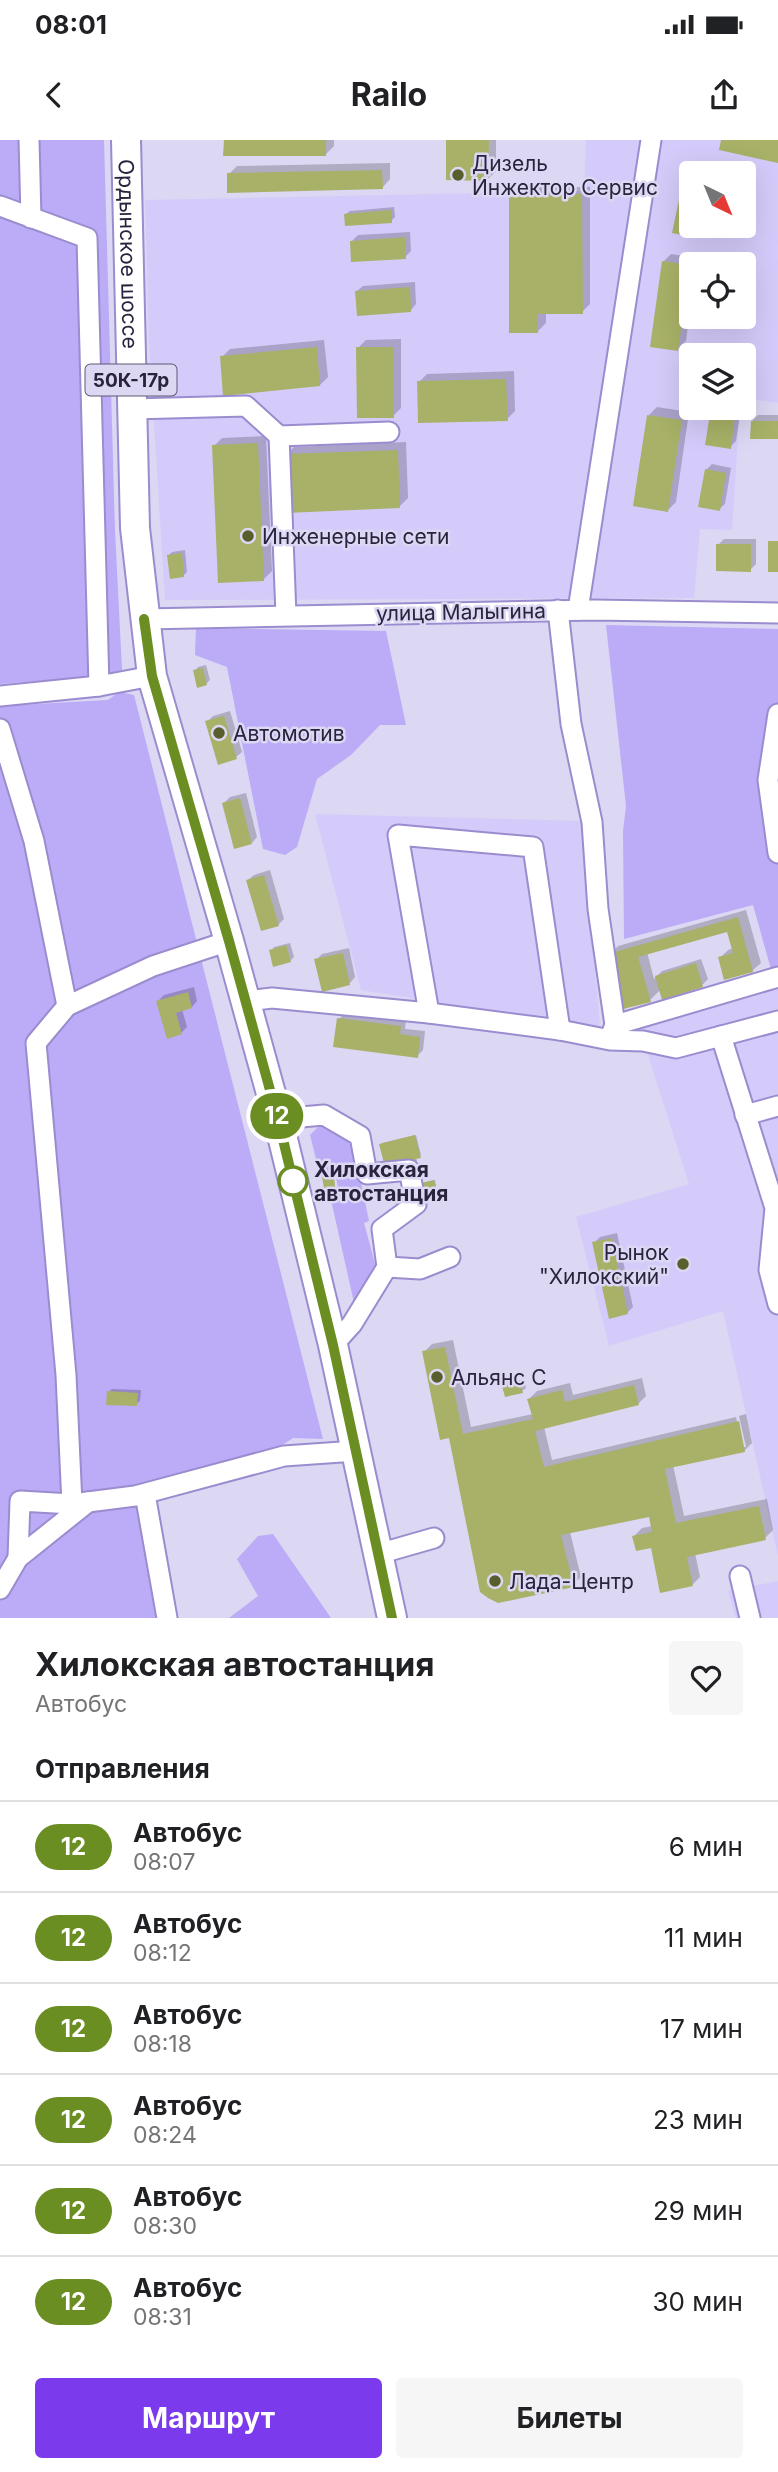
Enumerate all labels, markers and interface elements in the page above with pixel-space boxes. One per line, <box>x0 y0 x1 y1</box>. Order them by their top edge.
text: 08:01 <box>35 9 107 40</box>
text: Railo <box>351 75 427 114</box>
icon: back <box>35 76 73 114</box>
icon: share <box>705 76 743 114</box>
place label: Дизель Инжектор Сервис <box>472 151 658 200</box>
street label: Ордынское шоссе <box>114 159 143 349</box>
north arrow <box>679 161 756 238</box>
map controls <box>679 161 756 420</box>
marker: Дизель Инжектор Сервис <box>450 167 466 183</box>
button: locate <box>679 252 756 329</box>
button: layers <box>679 343 756 420</box>
road number: 50К-17р <box>86 364 176 396</box>
place label: Инженерные сети <box>262 524 449 549</box>
marker: Инженерные сети <box>240 528 256 544</box>
street label: улица Малыгина <box>376 598 546 626</box>
place label: Автомотив <box>233 721 345 746</box>
marker: Автомотив <box>211 725 227 741</box>
line badge: 12 <box>246 1093 308 1139</box>
text: 12 <box>264 1101 290 1130</box>
place label: Хилокская автостанция <box>314 1157 448 1206</box>
marker: Хилокская автостанция <box>278 1166 308 1196</box>
place label: Рынок "Хилокский" <box>539 1240 670 1289</box>
marker: Рынок "Хилокский" <box>675 1256 691 1272</box>
place label: Альянс С <box>451 1365 547 1390</box>
marker: Альянс С <box>429 1369 445 1385</box>
place label: Лада-Центр <box>509 1569 634 1594</box>
marker: Лада-Центр <box>487 1573 503 1589</box>
button: heart <box>669 1641 743 1715</box>
text: Хилокская автостанция <box>35 1644 434 1684</box>
text: Автобус <box>35 1690 127 1718</box>
text: Отправления <box>35 1753 210 1784</box>
text: Автобус <box>133 1817 242 1848</box>
text: 6 мин <box>669 1831 743 1862</box>
text: 12 <box>61 1832 86 1861</box>
text: 08:07 <box>133 1848 195 1876</box>
text: Автобус <box>133 1908 242 1939</box>
text: 11 мин <box>664 1922 743 1953</box>
text: 12 <box>61 1923 86 1952</box>
text: 08:12 <box>133 1939 192 1967</box>
text: Автобус <box>133 1999 242 2030</box>
text: 17 мин <box>660 2013 743 2044</box>
text: 12 <box>61 2014 86 2043</box>
text: 08:18 <box>133 2030 192 2058</box>
text: Автобус <box>133 2090 242 2121</box>
text: 23 мин <box>653 2104 743 2135</box>
text: 12 <box>61 2105 86 2134</box>
text: 08:24 <box>133 2121 197 2149</box>
text: Автобус <box>133 2181 242 2212</box>
text: 29 мин <box>653 2195 743 2226</box>
text: 12 <box>61 2196 86 2225</box>
text: 08:30 <box>133 2212 197 2240</box>
text: Автобус <box>133 2272 242 2303</box>
text: 30 мин <box>652 2286 743 2317</box>
text: 12 <box>61 2287 86 2316</box>
text: 08:31 <box>133 2303 192 2331</box>
button: Маршрут <box>35 2378 382 2458</box>
button: Билеты <box>396 2378 743 2458</box>

